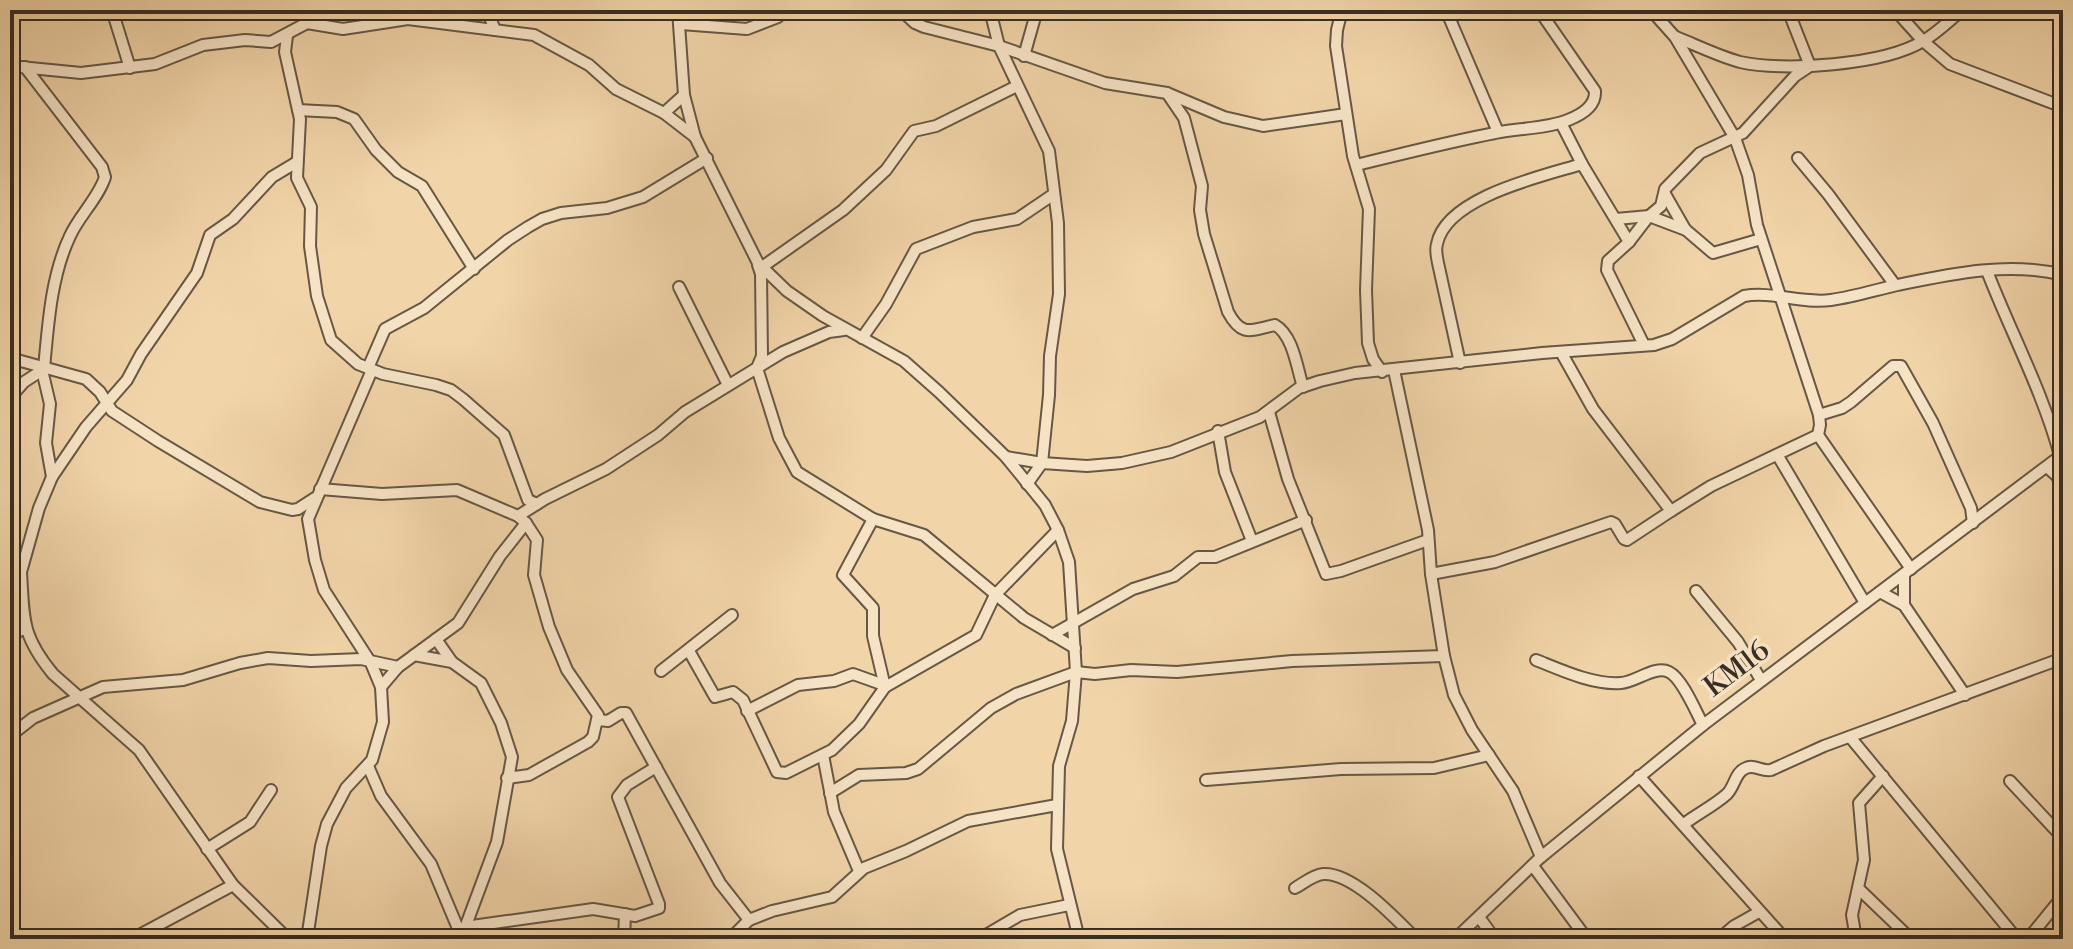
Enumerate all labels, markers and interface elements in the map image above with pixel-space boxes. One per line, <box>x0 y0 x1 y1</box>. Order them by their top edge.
street label: KM16 <box>1697 633 1777 705</box>

